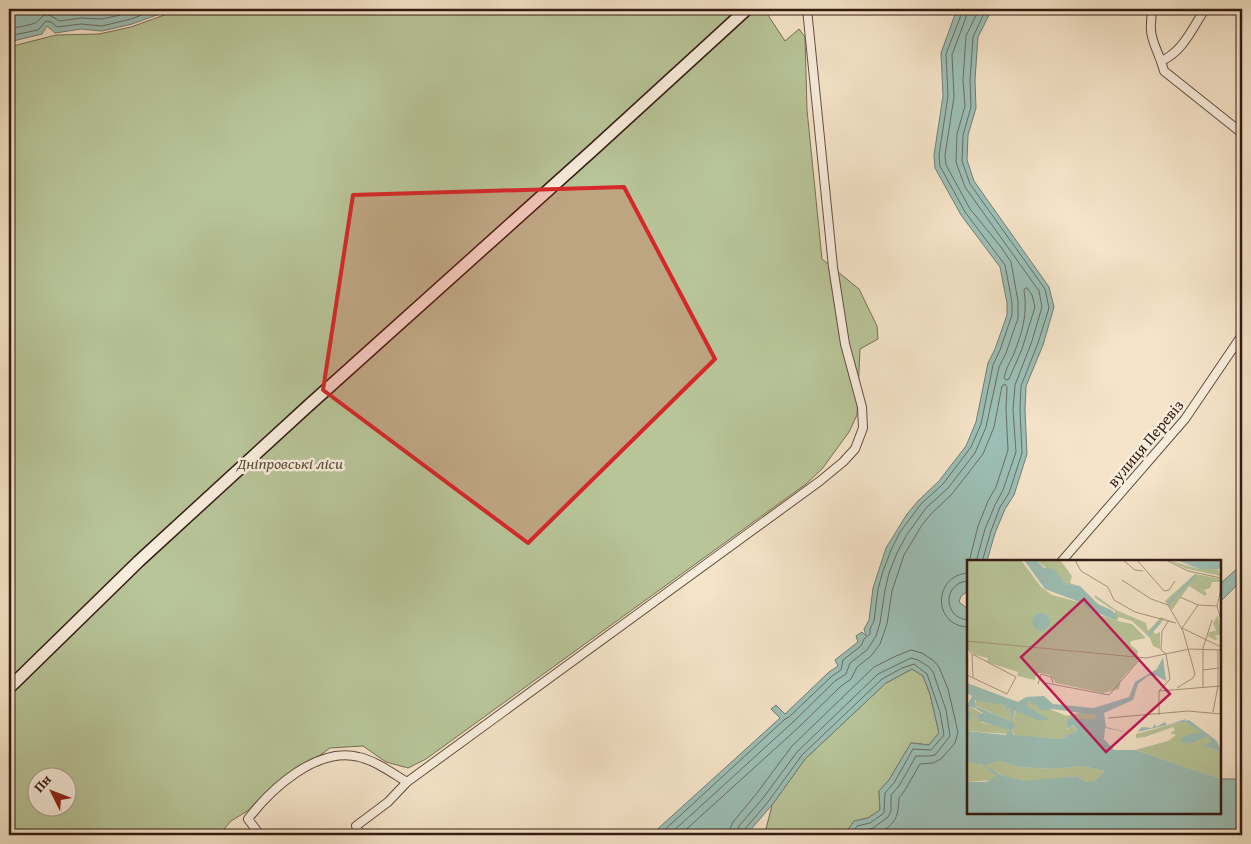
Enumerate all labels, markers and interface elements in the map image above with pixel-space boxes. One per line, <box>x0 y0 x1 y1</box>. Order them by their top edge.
street label: вулиця Перевіз <box>1101 394 1189 492</box>
park label: Дніпровські ліси <box>236 451 343 475</box>
inset map <box>967 560 1221 814</box>
north arrow <box>28 766 78 816</box>
text: Пн <box>29 770 56 797</box>

